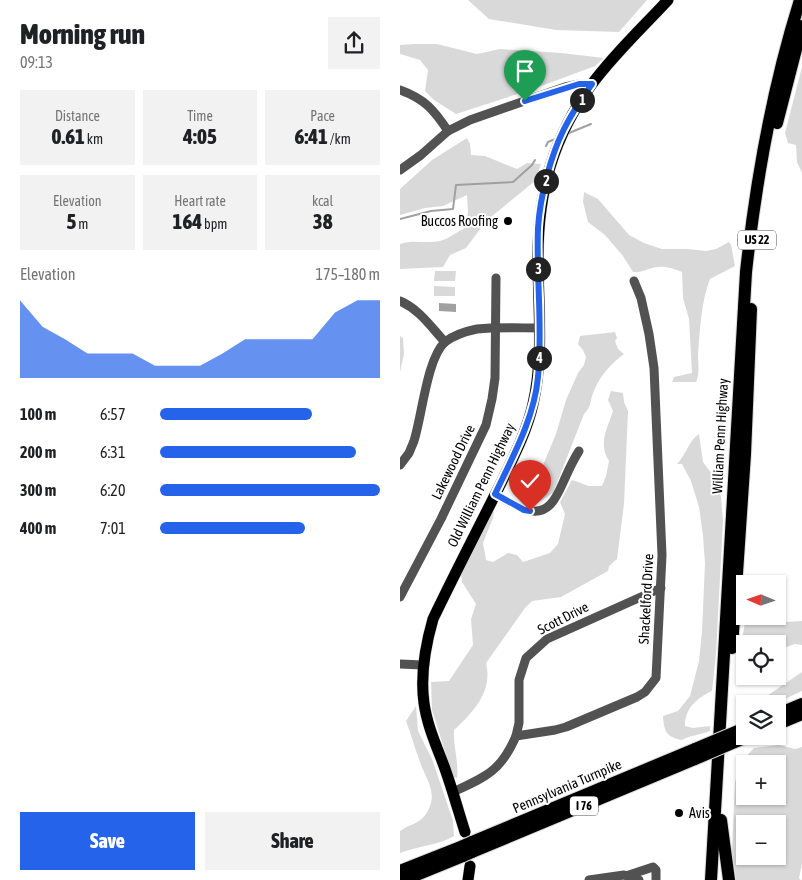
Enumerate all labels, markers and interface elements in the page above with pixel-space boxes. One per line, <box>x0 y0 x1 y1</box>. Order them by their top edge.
button: share <box>328 17 380 69</box>
text: Morning run <box>20 18 145 50</box>
pin <box>504 50 546 101</box>
text: 09:13 <box>20 53 53 71</box>
icon: arrive <box>511 57 539 85</box>
pin: 1 <box>570 88 594 112</box>
text: 1 <box>579 92 586 108</box>
text: Distance <box>55 108 100 124</box>
text: Time <box>187 108 213 124</box>
text: Pace <box>310 108 335 124</box>
text: 0.61 <box>52 124 85 148</box>
text: 4:05 <box>183 124 217 148</box>
text: 6:41 <box>295 124 328 148</box>
text: km <box>85 131 103 147</box>
text: /km <box>328 131 351 147</box>
pin: 2 <box>534 168 558 194</box>
text: 2 <box>543 173 550 189</box>
text: Elevation <box>53 193 102 209</box>
text: Heart rate <box>174 193 226 209</box>
text: kcal <box>312 193 333 209</box>
text: 5 <box>66 209 76 233</box>
text: 164 <box>173 209 202 233</box>
text: 38 <box>313 209 333 233</box>
place label: Buccos Roofing <box>421 213 498 229</box>
marker: Buccos Roofing <box>502 215 514 227</box>
text: m <box>76 216 88 232</box>
text: bpm <box>202 216 227 232</box>
road number: US 22 <box>738 230 776 250</box>
pin: 3 <box>526 256 550 282</box>
text: 3 <box>535 261 542 277</box>
text: Elevation <box>20 265 75 283</box>
text: 175–180 m <box>316 265 380 283</box>
pin: 4 <box>526 346 552 370</box>
text: 4 <box>536 350 543 366</box>
street label: William Penn Highway <box>709 378 731 494</box>
text: 100 m <box>20 405 56 423</box>
text: 6:57 <box>100 405 125 423</box>
street label: Old William Penn Highway <box>444 420 518 550</box>
street label: Lakewood Drive <box>428 422 478 502</box>
text: 200 m <box>20 443 56 461</box>
text: 6:31 <box>100 443 125 461</box>
pin <box>509 460 551 511</box>
icon: check <box>516 467 544 495</box>
text: 300 m <box>20 481 56 499</box>
text: 6:20 <box>100 481 125 499</box>
text: 400 m <box>20 519 56 537</box>
text: 7:01 <box>100 519 126 537</box>
street label: Shackelford Drive <box>636 553 656 645</box>
north arrow <box>736 575 786 625</box>
map controls <box>736 575 786 865</box>
street label: Scott Drive <box>535 598 591 638</box>
button: locate <box>736 635 786 685</box>
button: layers <box>736 695 786 745</box>
button: + <box>736 755 786 805</box>
street label: Pennsylvania Turnpike <box>510 756 624 816</box>
road number: I 76 <box>570 796 598 816</box>
place label: Avis <box>689 805 710 821</box>
marker: Avis <box>673 807 685 819</box>
button: Save <box>20 812 195 870</box>
button: Share <box>205 812 380 870</box>
button: − <box>736 815 786 865</box>

